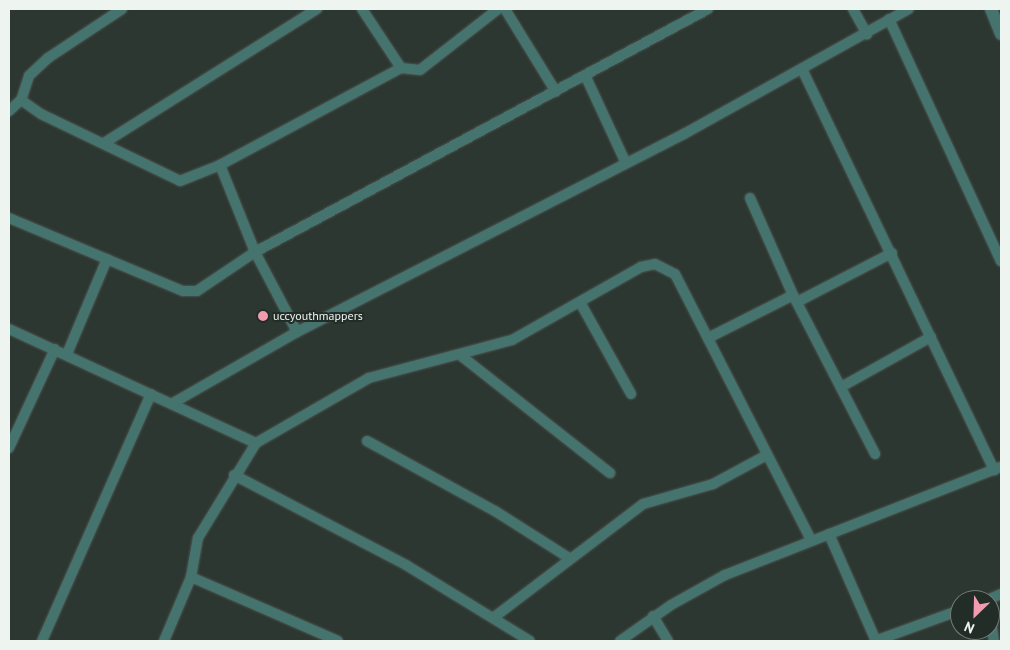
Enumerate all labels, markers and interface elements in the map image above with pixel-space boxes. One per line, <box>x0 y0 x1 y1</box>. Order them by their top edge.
place label: uccyouthmappers <box>273 309 363 323</box>
marker: uccyouthmappers <box>257 310 269 322</box>
north arrow <box>950 590 1000 640</box>
text: N <box>961 618 977 638</box>

